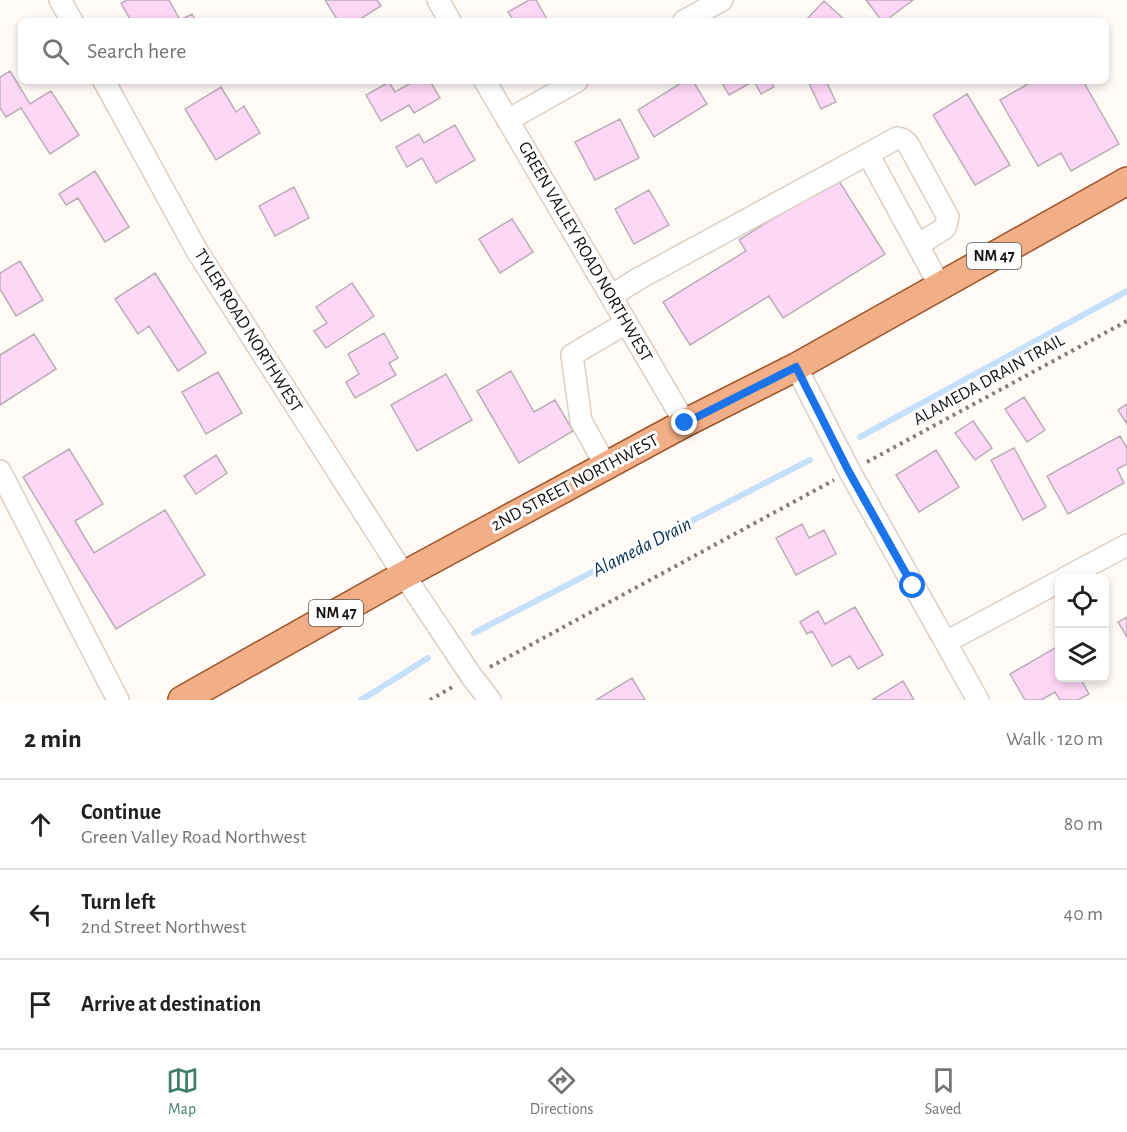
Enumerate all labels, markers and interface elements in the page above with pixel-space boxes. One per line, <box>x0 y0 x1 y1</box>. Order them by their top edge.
search box <box>18 18 1109 84</box>
icon: search <box>39 35 72 68</box>
text: Search here <box>87 40 186 62</box>
street label: GREEN VALLEY ROAD NORTHWEST <box>514 139 656 365</box>
road number: NM 47 <box>967 243 1021 269</box>
street label: TYLER ROAD NORTHWEST <box>190 246 306 416</box>
street label: ALAMEDA DRAIN TRAIL <box>910 331 1068 429</box>
route end <box>671 409 697 435</box>
street label: 2ND STREET NORTHWEST <box>488 431 662 535</box>
water label: Alameda Drain <box>588 514 695 581</box>
route start <box>899 572 925 598</box>
map controls <box>1055 574 1109 682</box>
button: locate <box>1055 574 1109 628</box>
road number: NM 47 <box>309 600 363 626</box>
button: layers <box>1055 628 1109 682</box>
text: 2 min <box>24 726 82 752</box>
text: Walk · 120 m <box>1006 729 1103 749</box>
text: Continue <box>81 801 161 823</box>
icon: ahead <box>24 808 57 841</box>
text: 80 m <box>1064 814 1103 834</box>
text: Green Valley Road Northwest <box>81 827 307 847</box>
text: Turn left <box>81 891 155 913</box>
icon: left <box>24 898 57 931</box>
text: 40 m <box>1064 904 1103 924</box>
text: 2nd Street Northwest <box>81 917 246 937</box>
icon: arrive <box>24 988 57 1021</box>
text: Arrive at destination <box>81 993 261 1015</box>
tab: Map <box>166 1064 199 1119</box>
tab: Directions <box>530 1064 594 1119</box>
tab: Saved <box>925 1064 961 1119</box>

